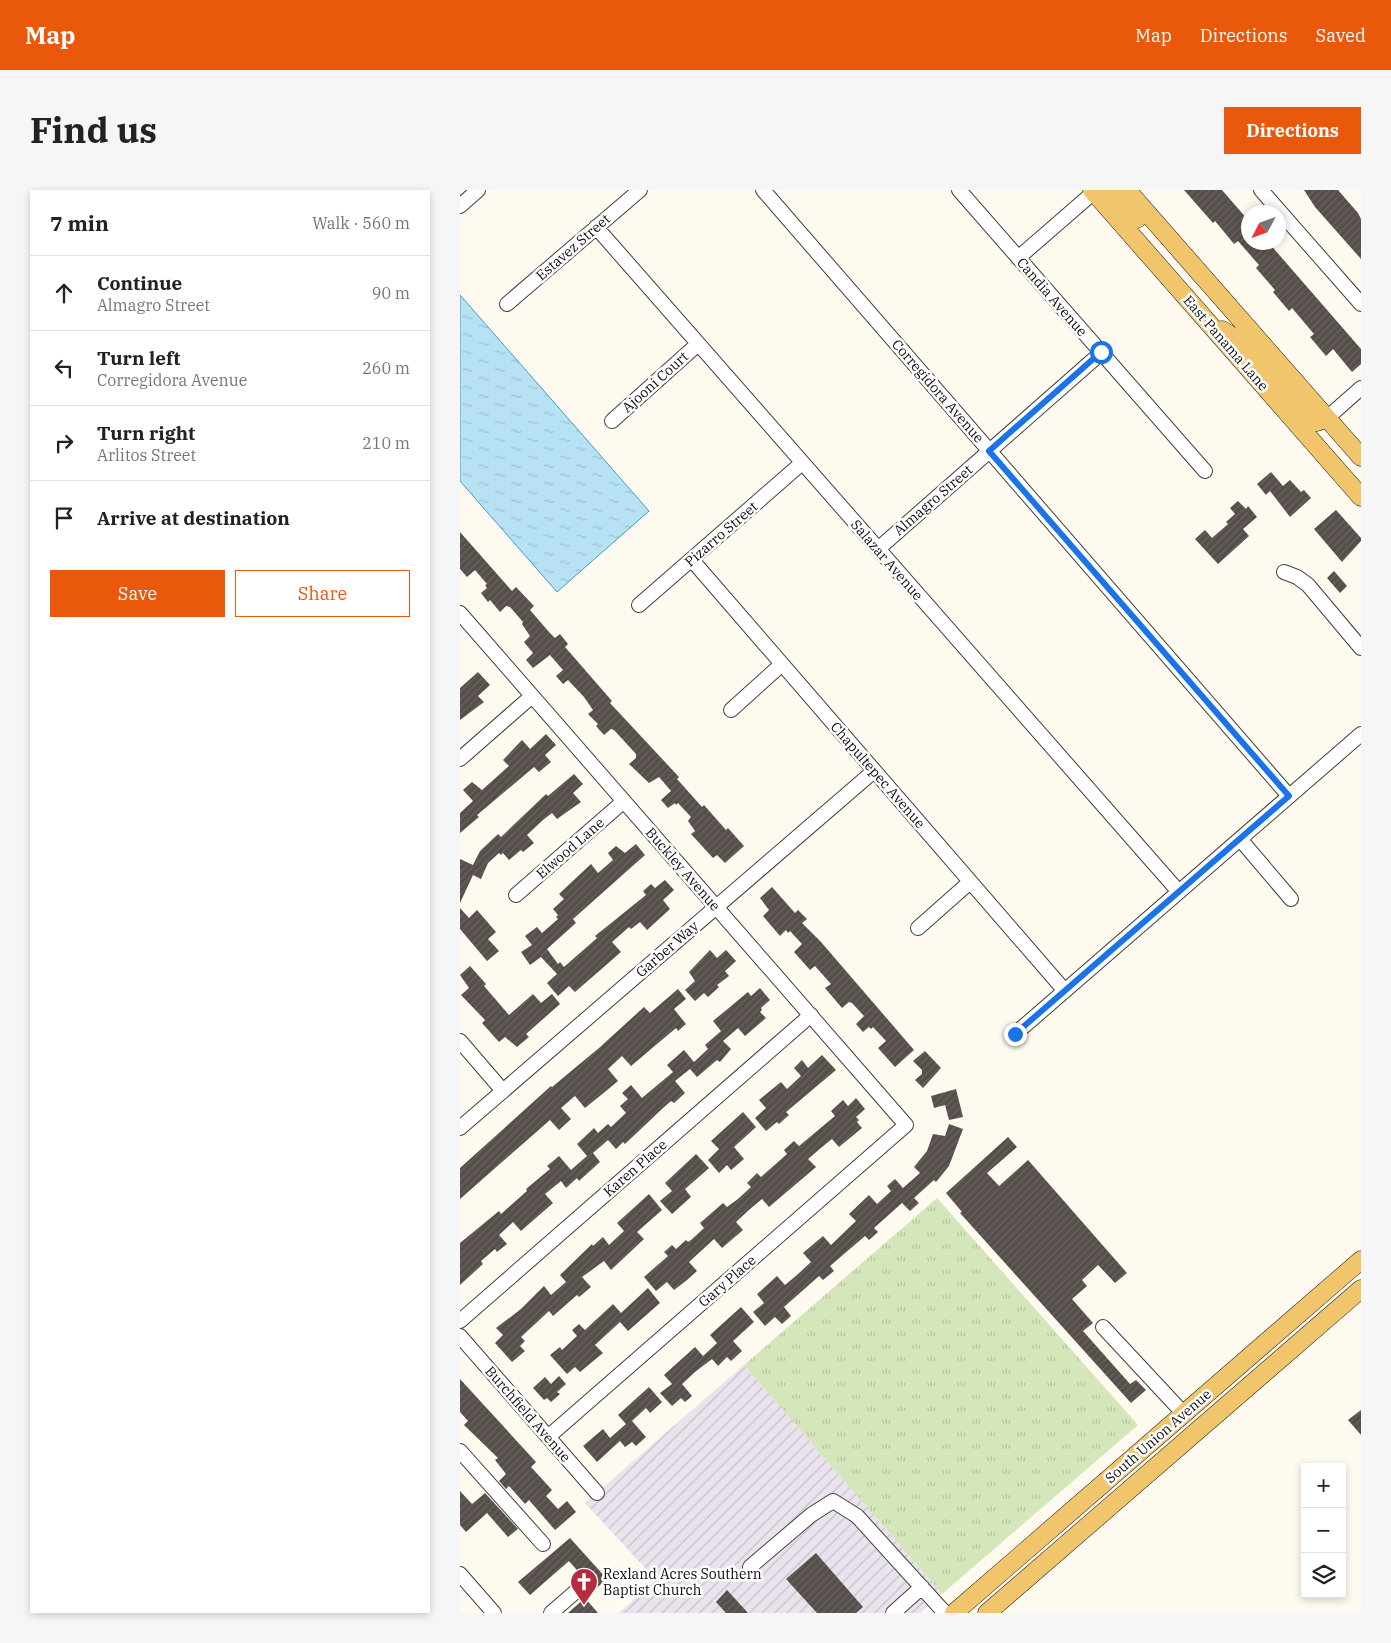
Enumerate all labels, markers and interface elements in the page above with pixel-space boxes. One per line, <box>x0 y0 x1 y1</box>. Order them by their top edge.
text: Map <box>25 19 75 51</box>
text: Map <box>1135 24 1172 47</box>
text: Directions <box>1200 24 1288 47</box>
text: Saved <box>1316 24 1366 47</box>
text: Find us <box>30 107 157 153</box>
button: Directions <box>1224 107 1361 154</box>
north arrow <box>1241 205 1286 250</box>
text: 7 min <box>50 209 109 237</box>
street label: Estavez Street <box>532 210 614 284</box>
text: Walk · 560 m <box>312 213 410 233</box>
street label: Candia Avenue <box>1013 254 1091 340</box>
text: Continue <box>97 271 182 295</box>
icon: ahead <box>50 279 78 307</box>
text: 90 m <box>372 283 410 303</box>
street label: East Panama Lane <box>1180 291 1272 395</box>
text: Almagro Street <box>97 295 210 315</box>
street label: Corregidora Avenue <box>888 335 988 447</box>
route start <box>1090 341 1113 364</box>
text: Turn left <box>97 346 180 370</box>
street label: Ajooni Court <box>618 347 692 417</box>
icon: left <box>50 354 78 382</box>
text: 260 m <box>362 358 410 378</box>
text: Corregidora Avenue <box>97 370 247 390</box>
text: Turn right <box>97 421 195 445</box>
icon: right <box>50 429 78 457</box>
text: 210 m <box>362 433 410 453</box>
text: Arlitos Street <box>97 445 196 465</box>
street label: Almagro Street <box>890 461 976 539</box>
street label: Pizarro Street <box>681 497 761 571</box>
icon: arrive <box>50 504 78 532</box>
text: Arrive at destination <box>97 506 290 530</box>
street label: Salazar Avenue <box>847 516 927 604</box>
button: Save <box>50 570 225 617</box>
button: Share <box>235 570 410 617</box>
street label: Chapultepec Avenue <box>827 718 929 832</box>
street label: Elwood Lane <box>532 814 608 882</box>
street label: Buckley Avenue <box>642 824 724 914</box>
street label: Garber Way <box>632 917 702 981</box>
route end <box>1004 1023 1027 1046</box>
street label: Karen Place <box>600 1135 670 1201</box>
street label: Gary Place <box>695 1251 759 1311</box>
street label: Burchfield Avenue <box>481 1362 575 1466</box>
street label: South Union Avenue <box>1101 1385 1215 1487</box>
map controls <box>1301 1463 1346 1598</box>
button: + <box>1301 1463 1346 1508</box>
button: − <box>1301 1508 1346 1553</box>
button: layers <box>1301 1553 1346 1598</box>
place label: Rexland Acres Southern Baptist Church <box>603 1565 762 1599</box>
church icon: Rexland Acres Southern Baptist Church <box>569 1567 599 1606</box>

